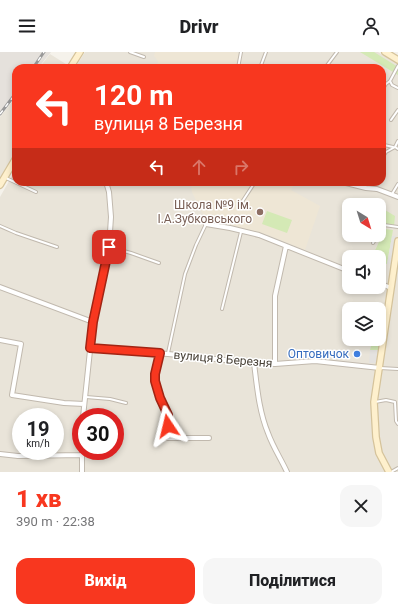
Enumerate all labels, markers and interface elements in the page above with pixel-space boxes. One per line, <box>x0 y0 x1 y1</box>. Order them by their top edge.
icon: menu <box>16 15 38 37</box>
icon: person <box>360 15 382 37</box>
text: Drivr <box>179 16 219 37</box>
text: 120 m <box>94 79 173 112</box>
icon: left <box>28 80 80 132</box>
text: вулиця 8 Березня <box>94 113 243 134</box>
icon: left <box>146 156 168 178</box>
icon: ahead <box>188 156 210 178</box>
icon: right <box>230 156 252 178</box>
place label: Школа №9 ім. І.А.Зубковського <box>157 198 252 226</box>
north arrow <box>342 198 386 242</box>
map controls <box>342 198 386 346</box>
marker: Школа №9 ім. І.А.Зубковського <box>255 207 265 217</box>
pin <box>92 230 126 264</box>
icon: arrive <box>98 236 120 258</box>
button: sound <box>342 250 386 294</box>
button: layers <box>342 302 386 346</box>
place label: Оптовичок <box>288 347 350 361</box>
street label: вулиця 8 Березня <box>173 348 273 370</box>
marker: Оптовичок <box>352 349 362 359</box>
position arrow <box>147 405 189 447</box>
speed limit sign: 30 <box>72 408 124 460</box>
text: 19 <box>27 417 49 441</box>
text: km/h <box>26 438 50 449</box>
text: 1 хв <box>16 485 62 513</box>
button: close <box>340 485 382 527</box>
text: 390 m · 22:38 <box>16 514 95 529</box>
button: Вихід <box>16 558 195 604</box>
button: Поділитися <box>203 558 382 604</box>

